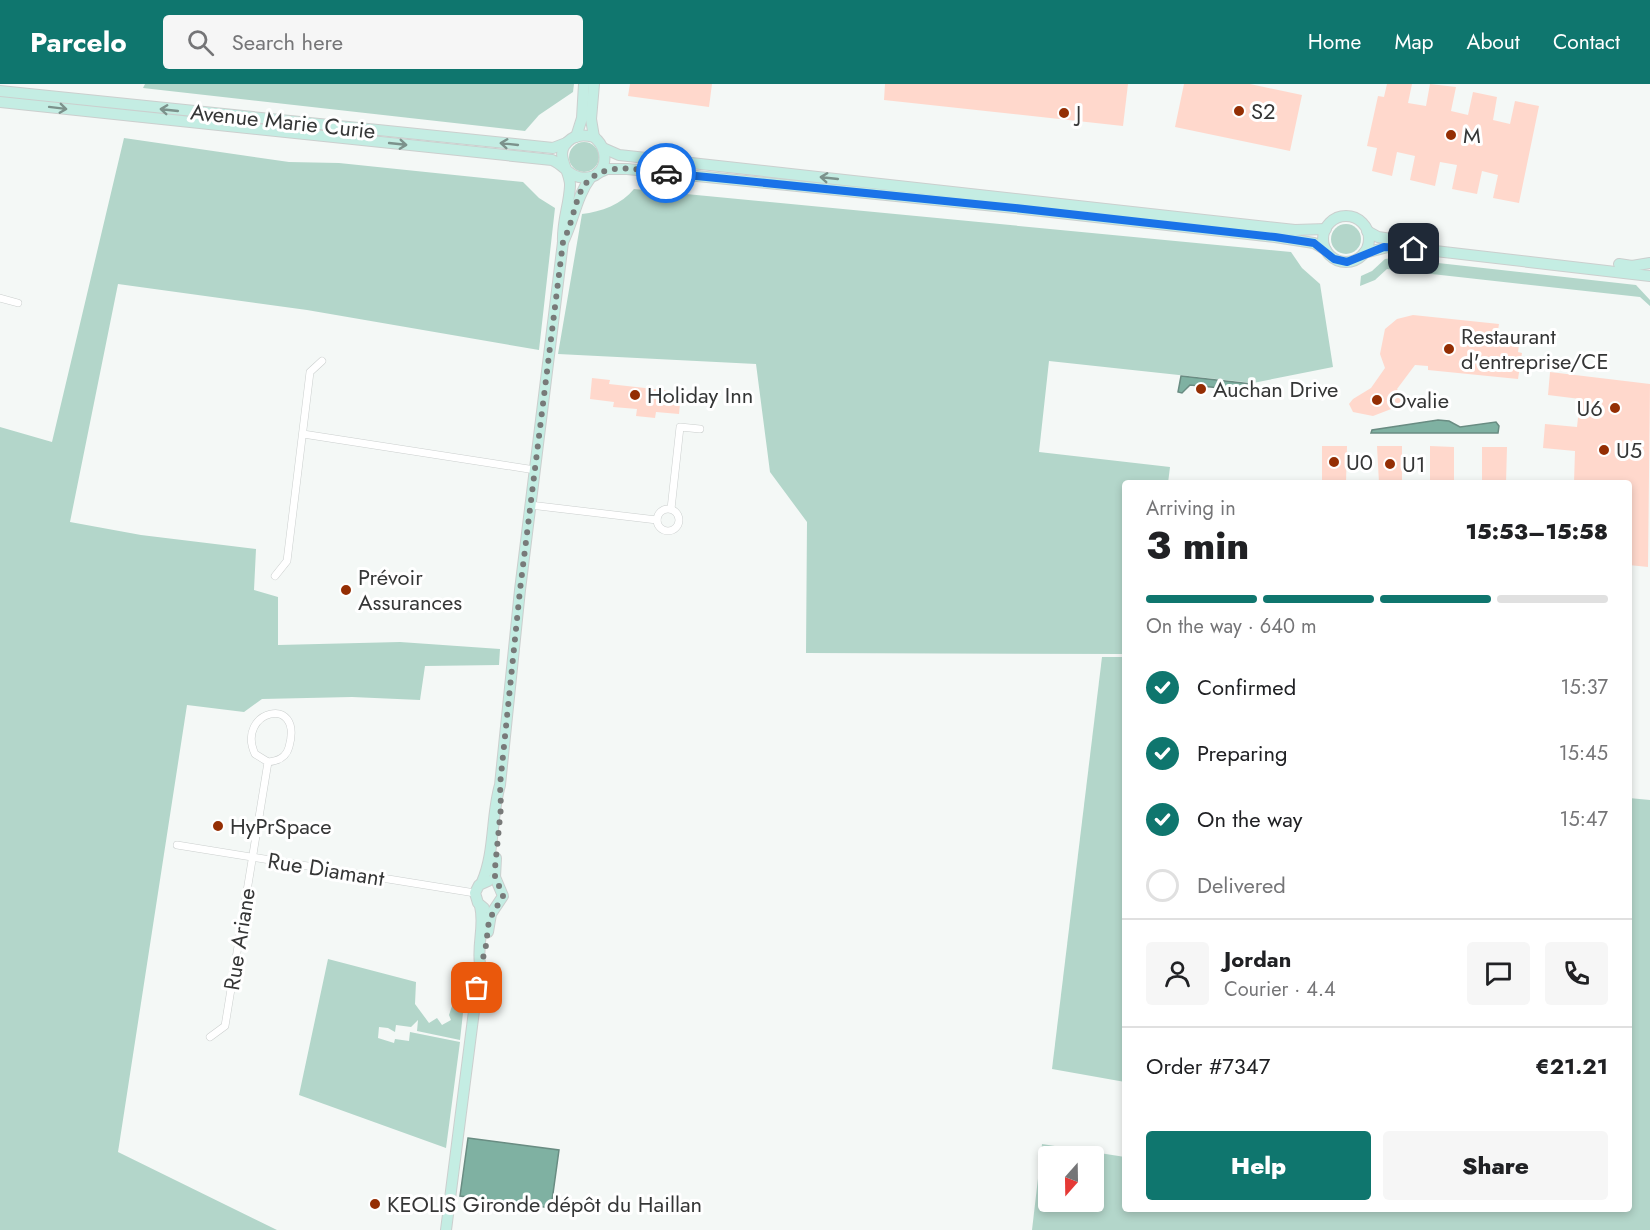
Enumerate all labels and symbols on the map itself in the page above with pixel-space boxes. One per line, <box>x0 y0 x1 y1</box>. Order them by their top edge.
street label: Avenue Marie Curie <box>189 95 377 147</box>
place label: S2 <box>1251 95 1276 127</box>
place label: J <box>1073 97 1081 129</box>
one-way arrow <box>48 103 68 114</box>
one-way arrow <box>159 104 179 115</box>
marker: S2 <box>1232 104 1246 118</box>
marker: J <box>1057 106 1071 120</box>
place label: M <box>1463 119 1481 151</box>
marker: M <box>1444 128 1458 142</box>
one-way arrow <box>500 138 519 149</box>
one-way arrow <box>388 139 408 150</box>
courier <box>636 143 696 203</box>
one-way arrow <box>820 172 840 183</box>
pin <box>1388 223 1439 274</box>
place label: Restaurant d'entreprise/CE <box>1461 320 1609 377</box>
marker: Restaurant d'entreprise/CE <box>1442 342 1456 356</box>
place label: Auchan Drive <box>1213 373 1338 405</box>
place label: Holiday Inn <box>647 379 753 411</box>
marker: Auchan Drive <box>1194 382 1208 396</box>
place label: Ovalie <box>1389 384 1449 416</box>
marker: Holiday Inn <box>628 388 642 402</box>
place label: U6 <box>1577 392 1603 424</box>
marker: Ovalie <box>1370 393 1384 407</box>
marker: U6 <box>1608 401 1622 415</box>
place label: U5 <box>1616 434 1642 466</box>
marker: U5 <box>1597 443 1611 457</box>
place label: U0 <box>1346 446 1373 478</box>
place label: U1 <box>1402 448 1426 480</box>
marker: U0 <box>1327 455 1341 469</box>
marker: U1 <box>1383 457 1397 471</box>
place label: Prévoir Assurances <box>358 561 462 618</box>
marker: Prévoir Assurances <box>339 583 353 597</box>
place label: HyPrSpace <box>230 810 332 842</box>
marker: HyPrSpace <box>211 819 225 833</box>
street label: Rue Diamant <box>265 844 387 894</box>
street label: Rue Ariane <box>215 886 263 992</box>
pin <box>451 962 502 1013</box>
north arrow <box>1038 1146 1104 1212</box>
place label: KEOLIS Gironde dépôt du Haillan <box>387 1188 702 1220</box>
marker: KEOLIS Gironde dépôt du Haillan <box>368 1197 382 1211</box>

